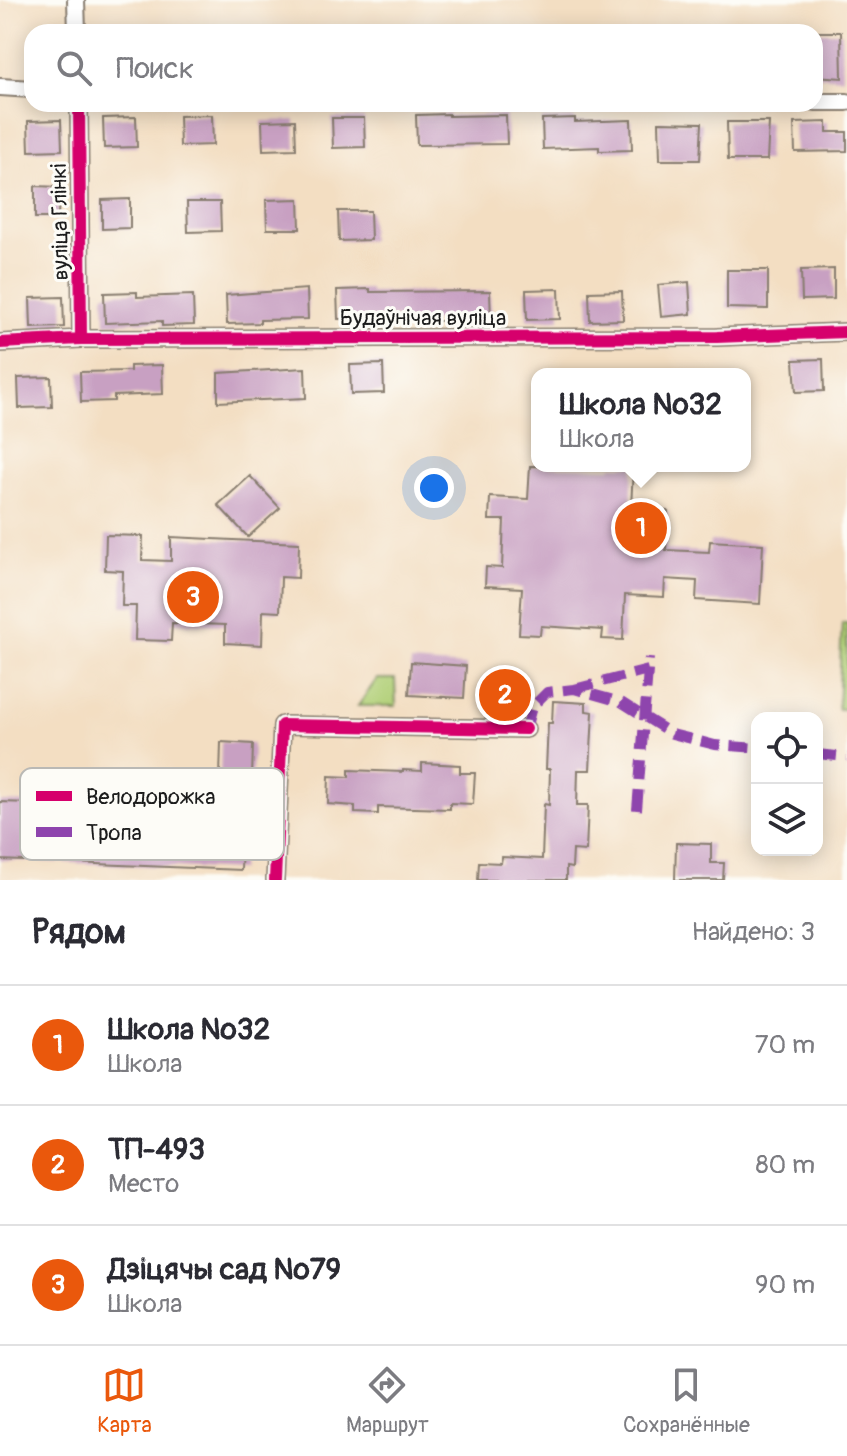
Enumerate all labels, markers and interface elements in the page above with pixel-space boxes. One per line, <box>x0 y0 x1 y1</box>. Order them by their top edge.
search box <box>24 24 823 112</box>
icon: search <box>52 46 96 90</box>
text: Поиск <box>116 50 194 87</box>
street label: вуліца Глінкі <box>45 163 75 281</box>
street label: Будаўнічая вуліца <box>340 304 506 332</box>
popup <box>531 368 751 472</box>
text: Школа №32 <box>560 386 722 423</box>
text: Школа <box>560 423 634 455</box>
your location <box>414 468 454 508</box>
pin: 1 <box>615 498 667 558</box>
pin: 3 <box>167 567 219 627</box>
pin: 2 <box>479 665 531 725</box>
map controls <box>751 712 823 856</box>
button: locate <box>751 712 823 784</box>
legend <box>20 768 284 860</box>
text: Велодорожка <box>86 783 216 811</box>
button: layers <box>751 784 823 856</box>
text: Тропа <box>86 819 142 847</box>
text: Рядом <box>32 911 126 954</box>
text: Найдено: 3 <box>692 916 815 948</box>
text: Школа №32 <box>108 1011 270 1048</box>
text: 1 <box>53 1029 63 1061</box>
text: 70 m <box>755 1029 815 1061</box>
text: Школа <box>108 1048 182 1080</box>
text: ТП-493 <box>108 1131 205 1168</box>
text: 2 <box>51 1149 65 1181</box>
text: 80 m <box>755 1149 815 1181</box>
text: Место <box>108 1168 179 1200</box>
text: Дзіцячы сад №79 <box>108 1251 341 1288</box>
text: 3 <box>51 1269 65 1301</box>
text: 90 m <box>755 1269 815 1301</box>
text: Школа <box>108 1288 182 1320</box>
tab: Карта <box>97 1363 152 1439</box>
tab: Маршрут <box>346 1363 429 1439</box>
tab: Сохранённые <box>623 1363 750 1439</box>

